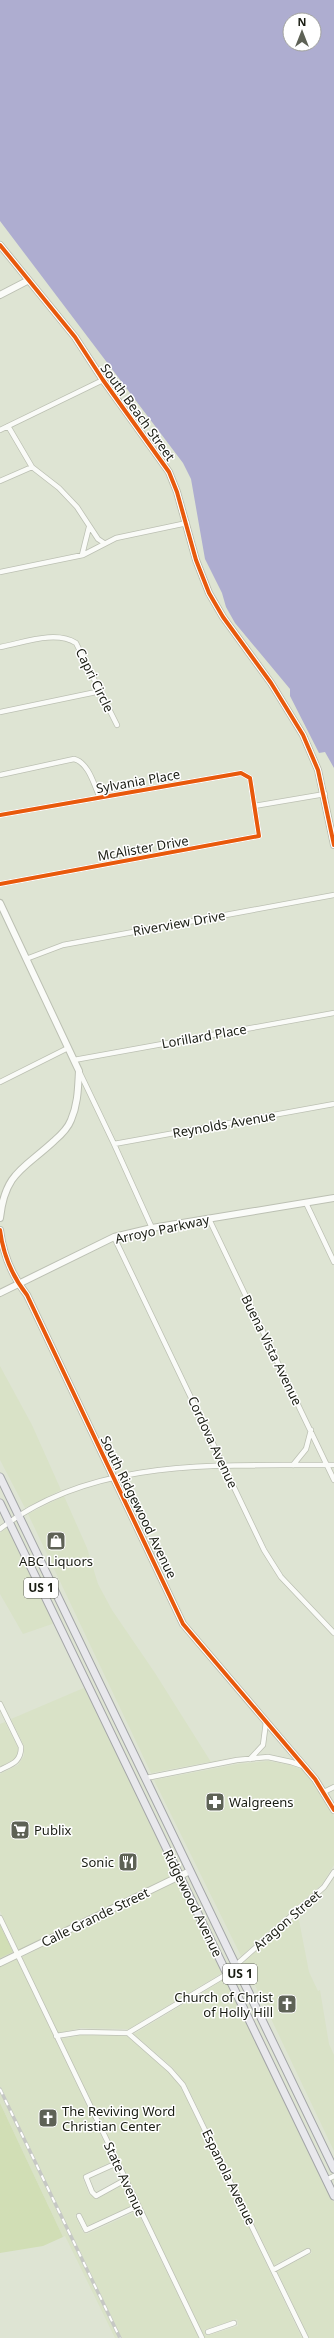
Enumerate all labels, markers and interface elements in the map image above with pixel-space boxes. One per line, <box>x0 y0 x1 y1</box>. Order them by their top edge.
north arrow <box>282 12 322 52</box>
text: N <box>298 14 306 29</box>
street label: South Beach Street <box>97 360 180 465</box>
street label: Capri Circle <box>72 645 118 715</box>
street label: Sylvania Place <box>94 765 182 797</box>
street label: McAlister Drive <box>96 831 190 865</box>
street label: Riverview Drive <box>131 906 227 940</box>
street label: Lorillard Place <box>160 1020 248 1052</box>
street label: Reynolds Avenue <box>171 1106 277 1142</box>
street label: Arroyo Parkway <box>113 1210 211 1248</box>
street label: Buena Vista Avenue <box>237 1292 307 1408</box>
street label: Cordova Avenue <box>184 1393 242 1491</box>
street label: South Ridgewood Avenue <box>97 1433 181 1581</box>
shop icon: ABC Liquors <box>45 1530 67 1552</box>
place label: ABC Liquors <box>19 1552 93 1570</box>
road number: US 1 <box>24 1578 58 1598</box>
pharmacy icon: Walgreens <box>204 1791 226 1813</box>
place label: Walgreens <box>229 1793 294 1811</box>
supermarket icon: Publix <box>9 1819 31 1841</box>
place label: Publix <box>34 1821 72 1839</box>
street label: Ridgewood Avenue <box>159 1846 227 1960</box>
restaurant icon: Sonic <box>117 1851 139 1873</box>
place label: Sonic <box>81 1853 114 1871</box>
street label: Calle Grande Street <box>38 1883 152 1951</box>
street label: Aragon Street <box>249 1885 325 1954</box>
road number: US 1 <box>223 1964 257 1984</box>
place label: Church of Christ of Holly Hill <box>174 1988 273 2021</box>
church icon: Church of Christ of Holly Hill <box>276 1993 298 2015</box>
place label: The Reviving Word Christian Center <box>62 2102 175 2135</box>
church icon: The Reviving Word Christian Center <box>37 2107 59 2129</box>
street label: Espanola Avenue <box>198 2126 260 2228</box>
street label: State Avenue <box>100 2139 150 2219</box>

